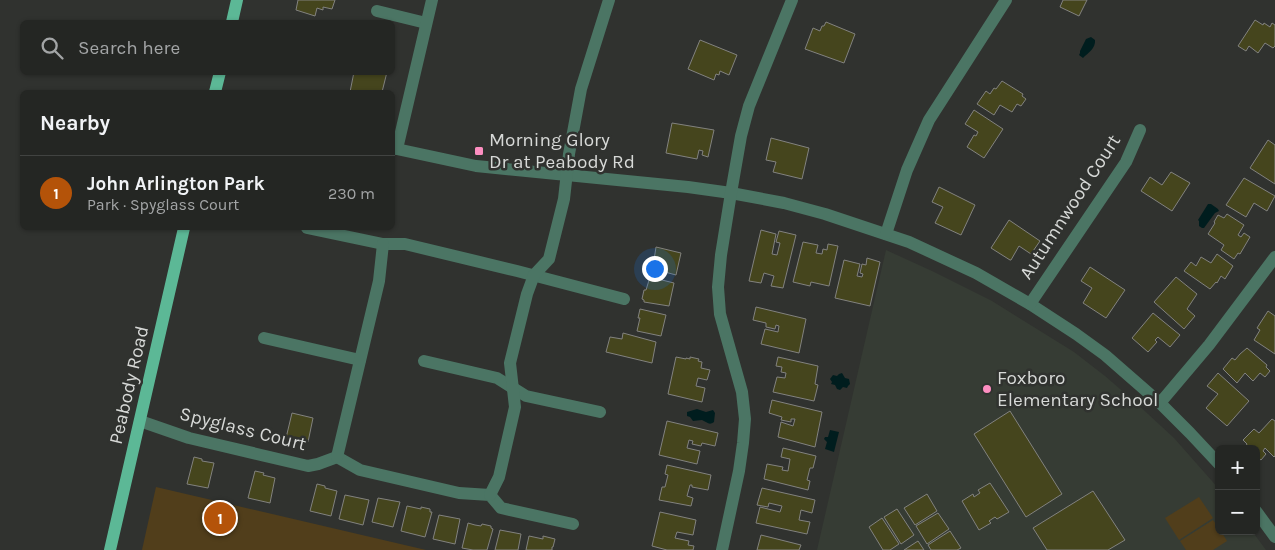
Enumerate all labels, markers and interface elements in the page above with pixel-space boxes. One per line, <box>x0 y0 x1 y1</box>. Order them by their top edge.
search box <box>20 20 395 75</box>
icon: search <box>38 34 66 62</box>
text: Search here <box>78 37 180 59</box>
text: Nearby <box>40 111 110 135</box>
place label: Morning Glory Dr at Peabody Rd <box>489 129 635 173</box>
street label: Autumnwood Court <box>1015 130 1125 284</box>
marker: Morning Glory Dr at Peabody Rd <box>473 145 485 157</box>
text: John Arlington Park <box>87 173 265 195</box>
text: 1 <box>53 184 59 203</box>
text: 230 m <box>328 184 375 203</box>
text: Park · Spyglass Court <box>87 195 239 214</box>
your location <box>642 256 668 282</box>
street label: Peabody Road <box>105 324 153 446</box>
place label: Foxboro Elementary School <box>997 367 1158 411</box>
marker: Foxboro Elementary School <box>981 383 993 395</box>
street label: Spyglass Court <box>177 403 309 455</box>
map controls <box>1215 445 1260 535</box>
button: + <box>1215 445 1260 490</box>
button: − <box>1215 490 1260 535</box>
pin: 1 <box>204 499 236 537</box>

